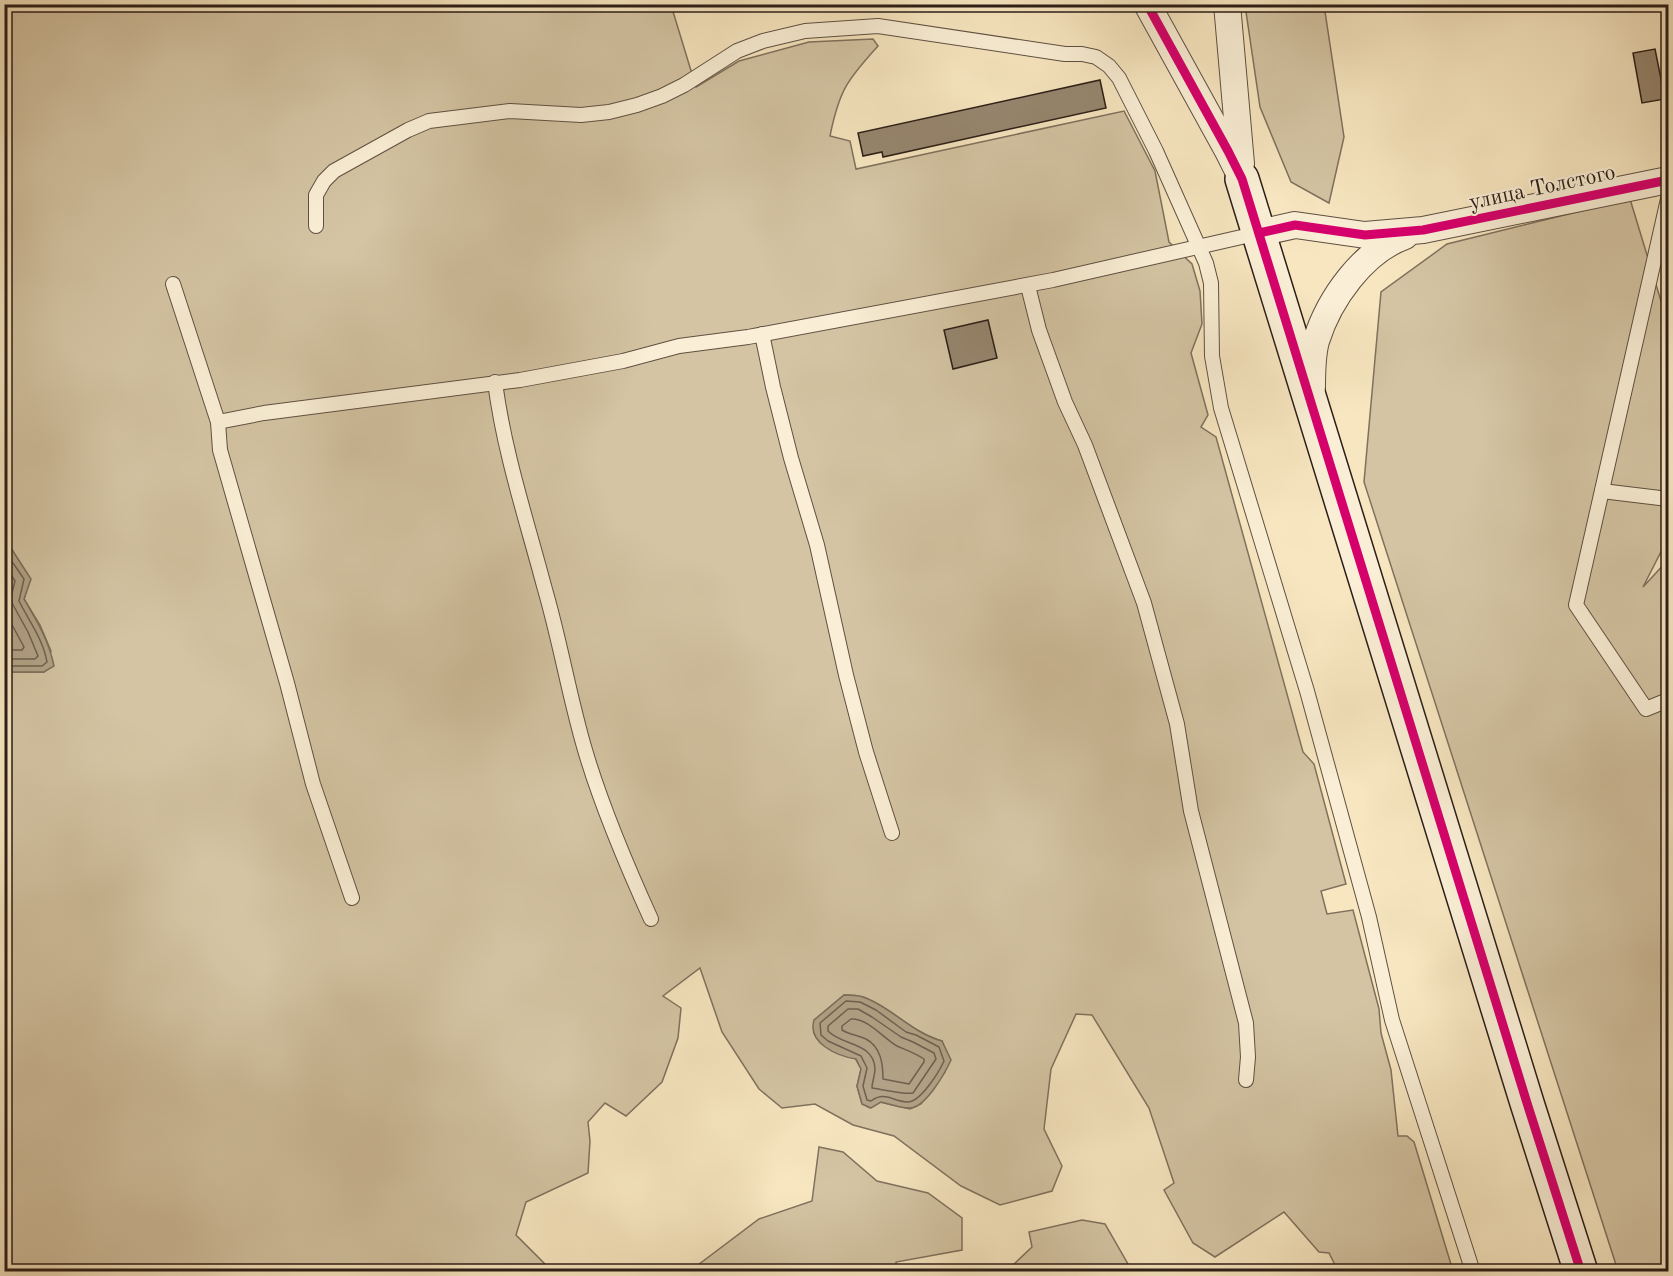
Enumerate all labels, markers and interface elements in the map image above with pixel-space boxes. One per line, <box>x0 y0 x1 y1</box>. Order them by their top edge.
street label: улица Толстого <box>1467 162 1618 214</box>

